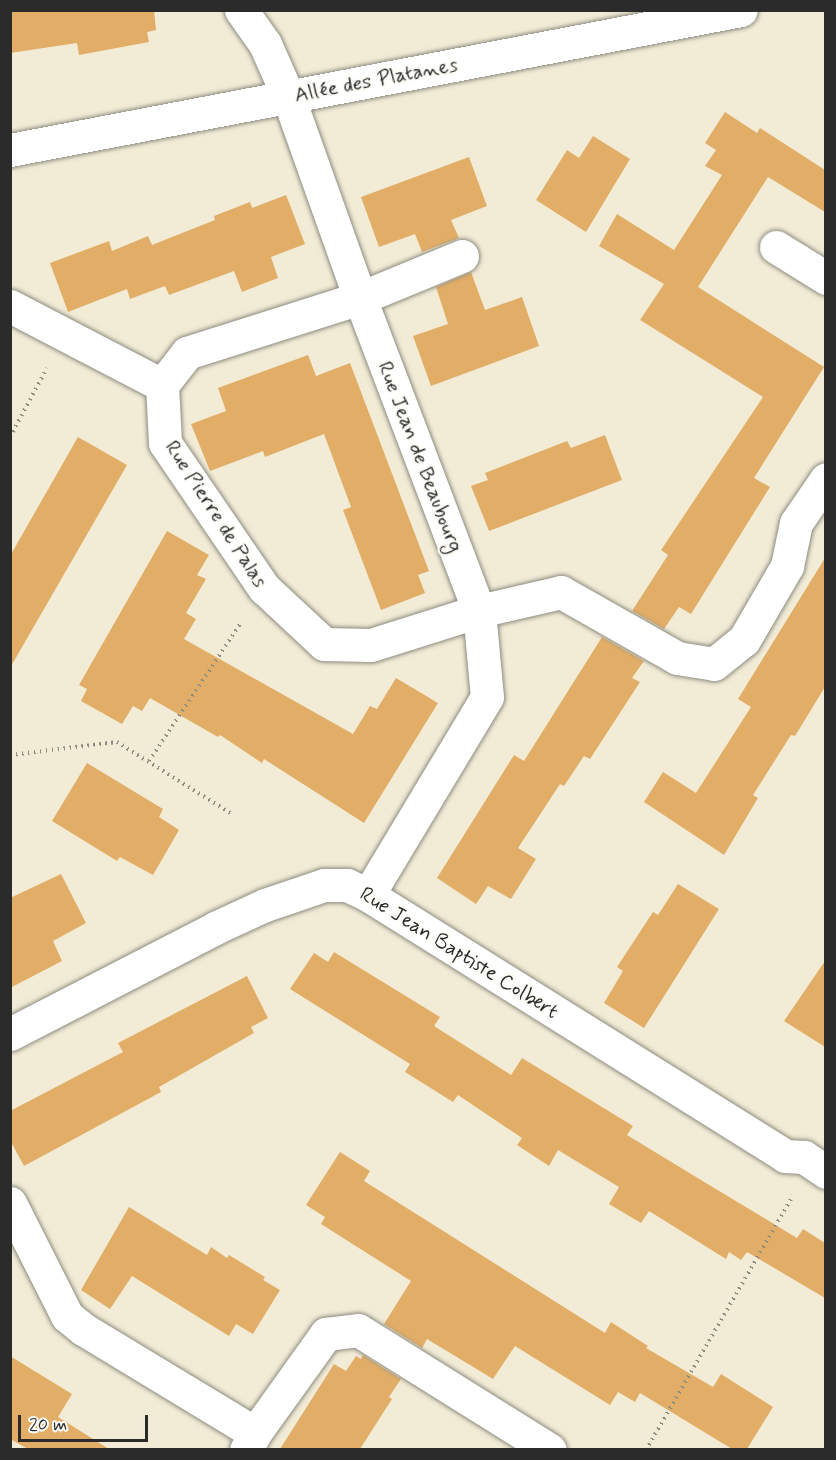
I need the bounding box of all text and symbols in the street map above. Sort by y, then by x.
street label: Allée des Platanes [294,52,458,108]
street label: Rue Jean de Beaubourg [372,357,468,557]
street label: Rue Pierre de Palas [160,437,272,591]
street label: Rue Jean Baptiste Colbert [355,881,563,1025]
scale bar [21,1403,152,1441]
text: 20 m [29,1413,67,1437]

